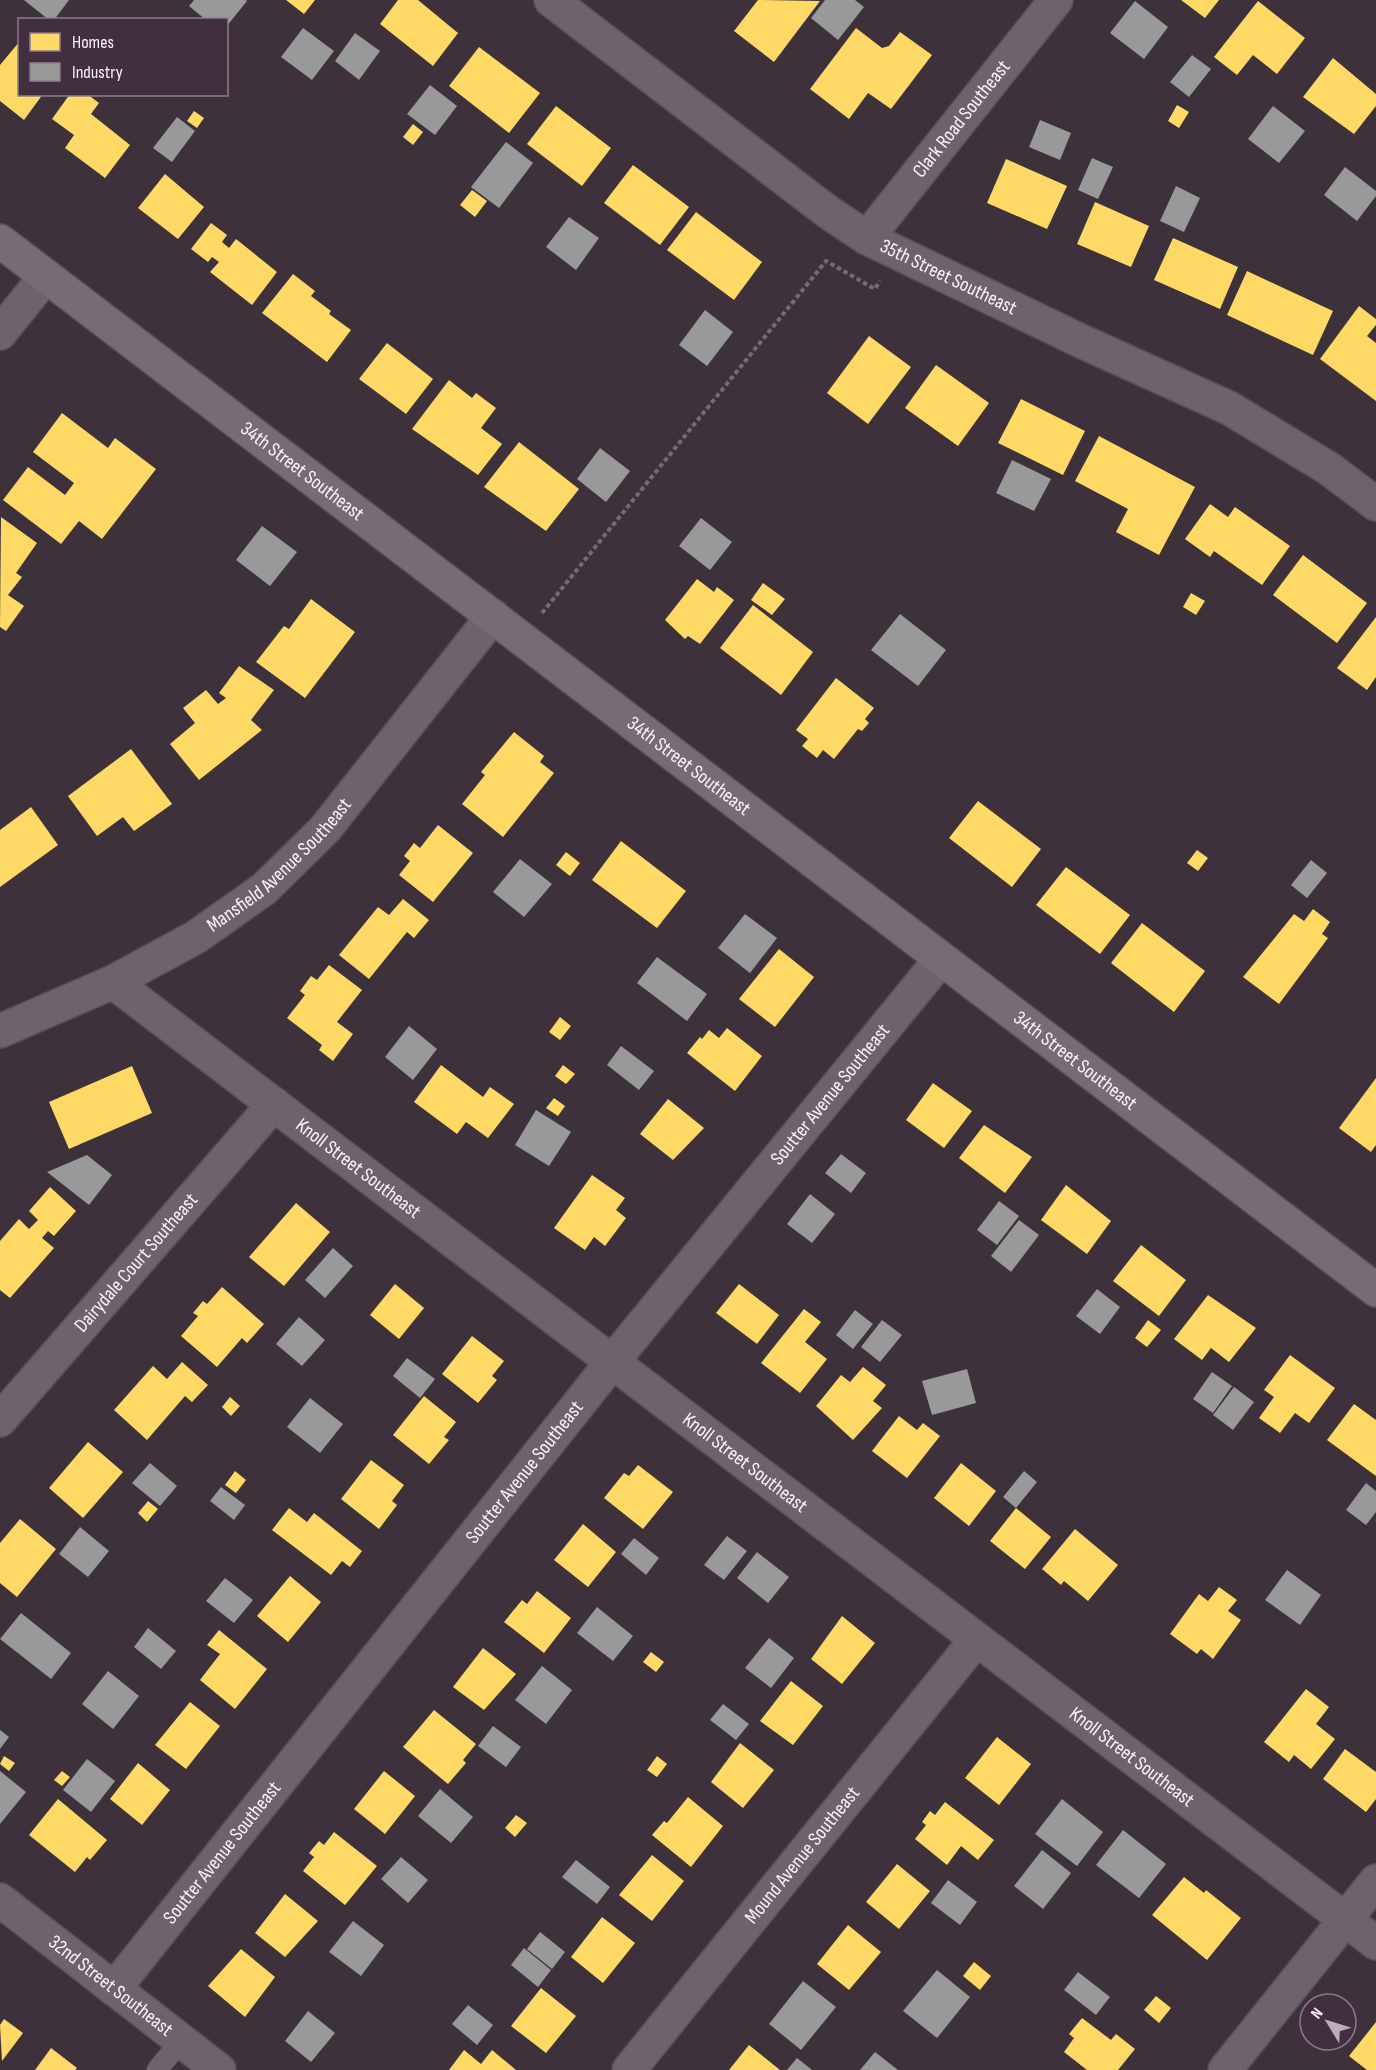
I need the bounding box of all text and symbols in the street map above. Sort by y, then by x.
legend [18,18,228,96]
text: Homes [72,32,114,53]
street label: Clark Road Southeast [908,55,1015,183]
text: Industry [72,62,123,83]
street label: 35th Street Southeast [876,234,1021,320]
street label: 34th Street Southeast [236,417,369,526]
street label: 34th Street Southeast [622,711,755,821]
street label: Mansfield Avenue Southeast [202,793,357,937]
street label: 34th Street Southeast [1009,1006,1142,1115]
street label: Soutter Avenue Southeast [766,1019,895,1170]
street label: Knoll Street Southeast [291,1113,425,1224]
street label: Dairydale Court Southeast [70,1188,203,1337]
street label: Soutter Avenue Southeast [461,1396,589,1548]
street label: Knoll Street Southeast [678,1408,812,1518]
street label: Knoll Street Southeast [1064,1702,1199,1812]
street label: Soutter Avenue Southeast [158,1777,286,1929]
street label: Mound Avenue Southeast [740,1782,865,1929]
street label: 32nd Street Southeast [44,1930,178,2042]
north arrow [1298,1992,1358,2052]
text: N [1307,2004,1327,2023]

